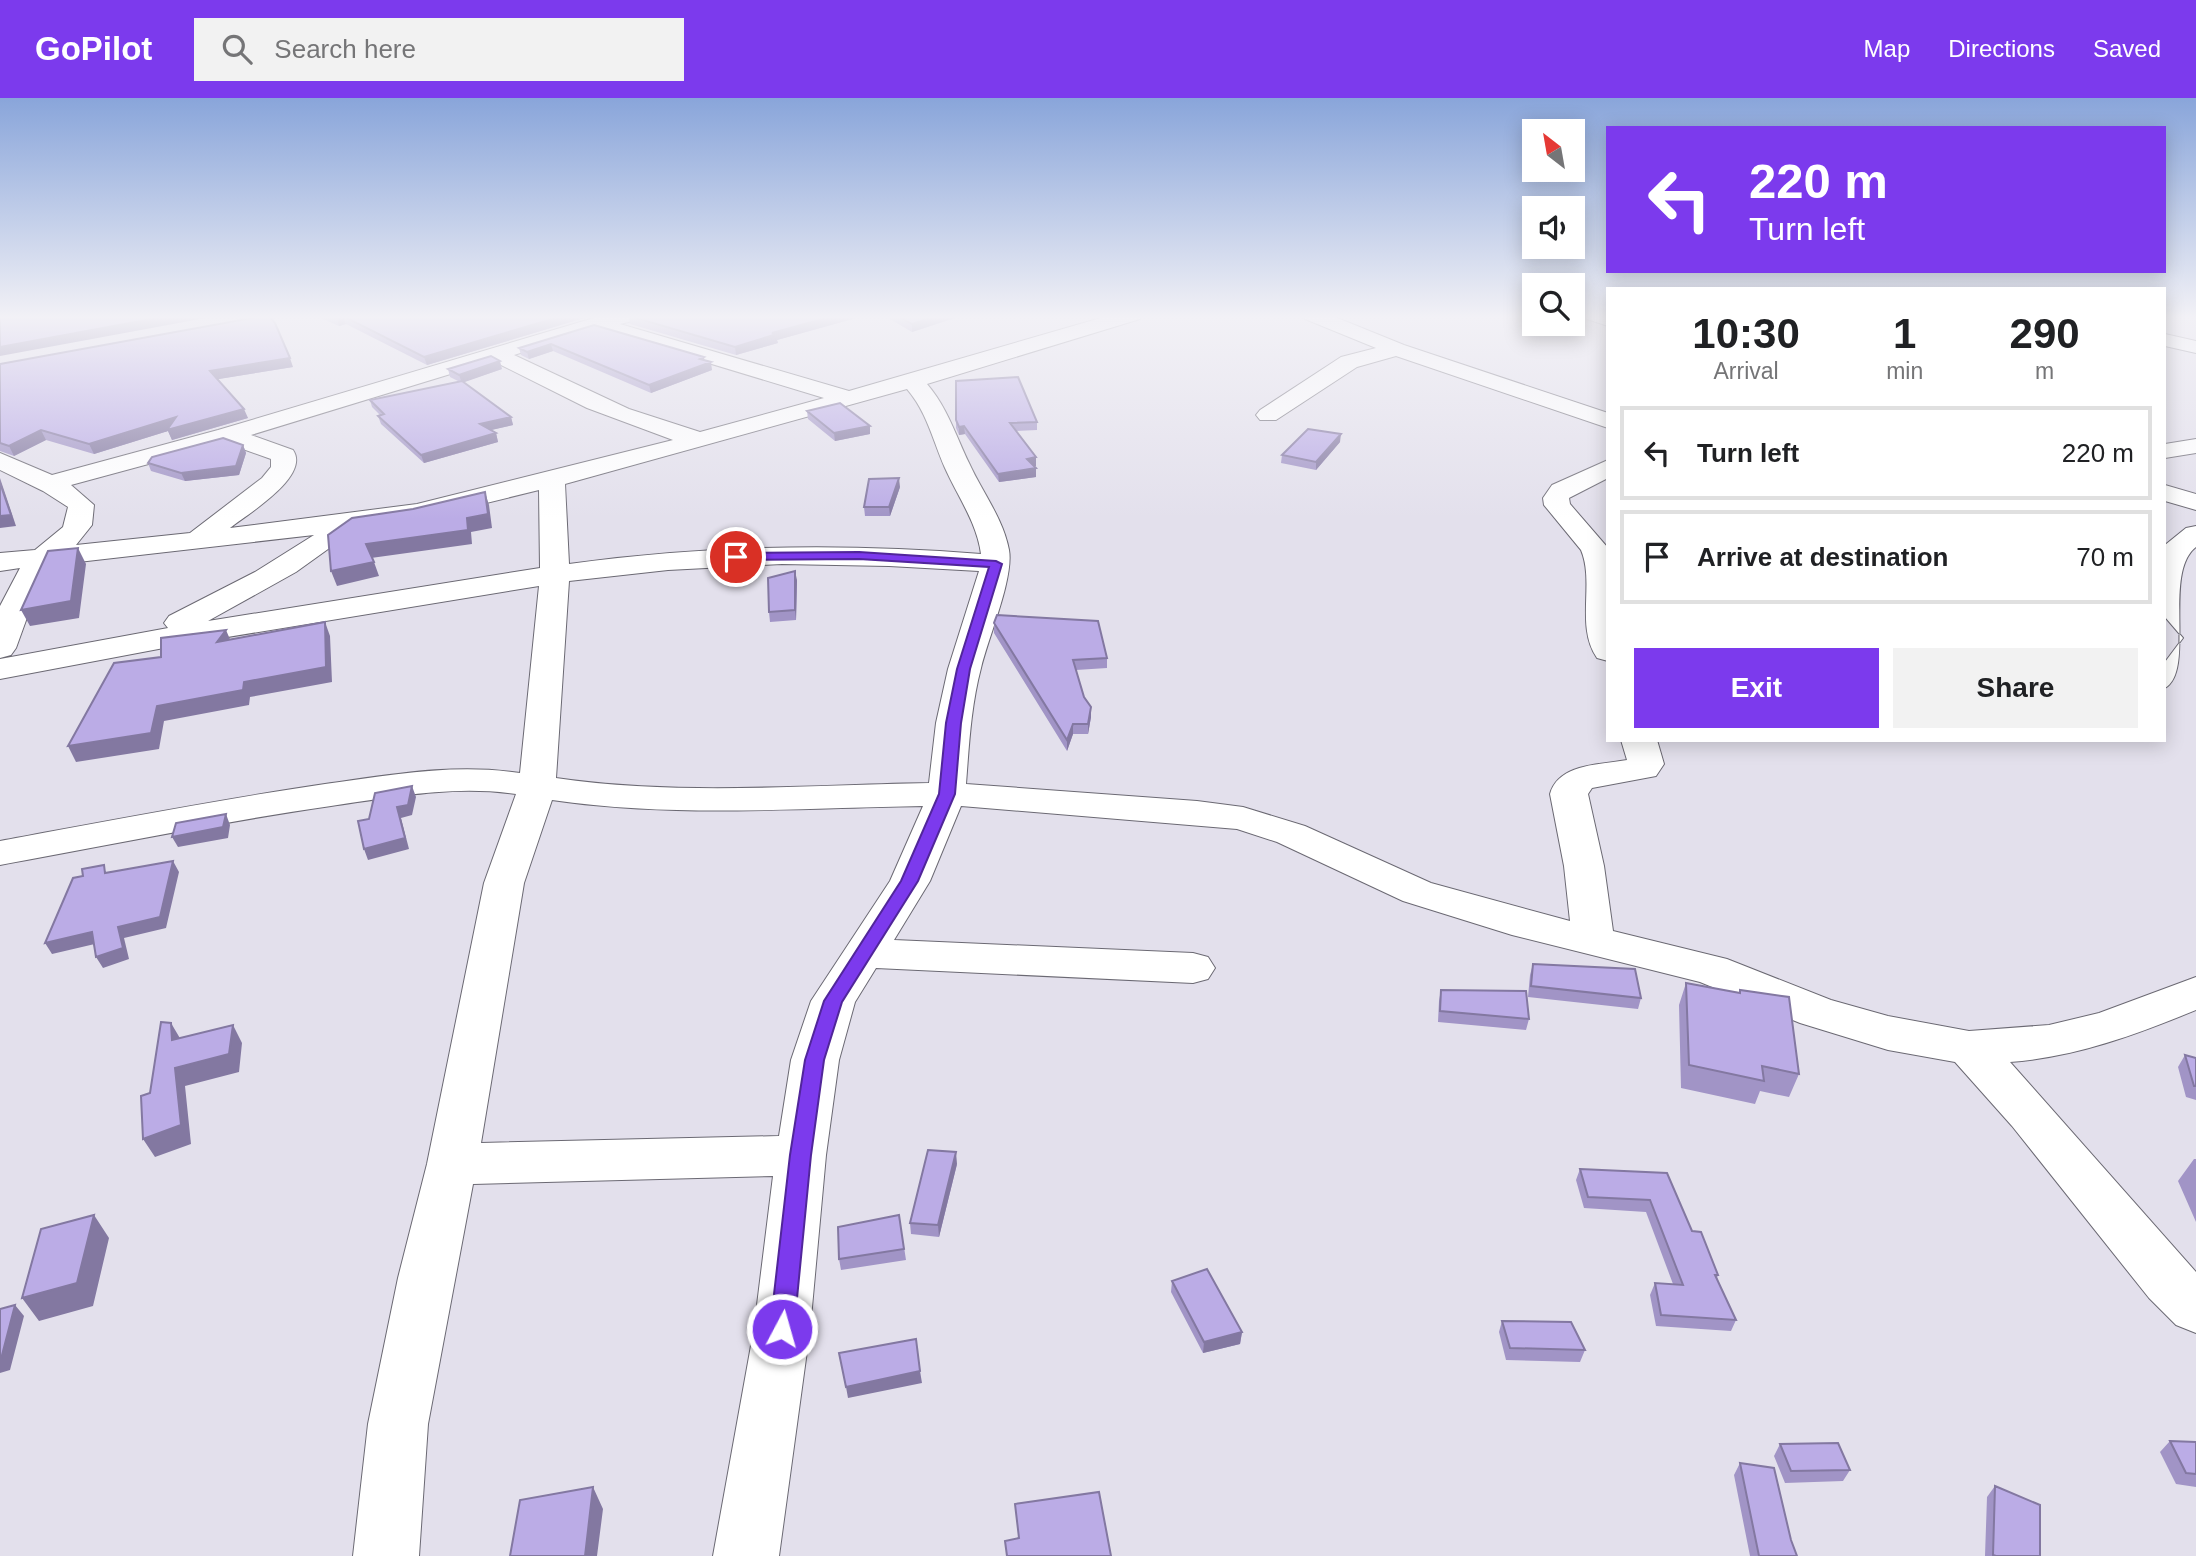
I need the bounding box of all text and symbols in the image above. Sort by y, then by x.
search box [194,18,684,81]
text: GoPilot [35,30,152,67]
icon: search [218,30,256,68]
text: Search here [274,34,416,64]
text: Map [1864,35,1910,62]
text: Directions [1948,35,2055,62]
text: Saved [2093,35,2161,62]
north arrow [1522,119,1586,182]
map controls [1522,119,1585,336]
icon: left [1634,154,1725,245]
text: 220 m [1749,154,1888,208]
button: sound [1522,196,1585,259]
text: Turn left [1749,211,1865,247]
button: search [1522,273,1585,336]
text: 10:30 [1692,310,1800,357]
text: 1 [1893,310,1916,357]
text: 290 [2010,310,2080,357]
text: Arrival [1713,358,1779,384]
text: min [1886,358,1923,384]
text: m [2035,358,2054,384]
icon: left [1638,434,1676,472]
text: Turn left [1697,438,1799,468]
text: 220 m [2062,438,2134,468]
pin [706,527,766,587]
icon: arrive [717,538,755,576]
icon: arrive [1638,538,1676,576]
text: Arrive at destination [1697,542,1948,572]
text: 70 m [2076,542,2134,572]
button: Exit [1634,648,1879,728]
button: Share [1893,648,2138,728]
position arrow [745,1292,819,1366]

